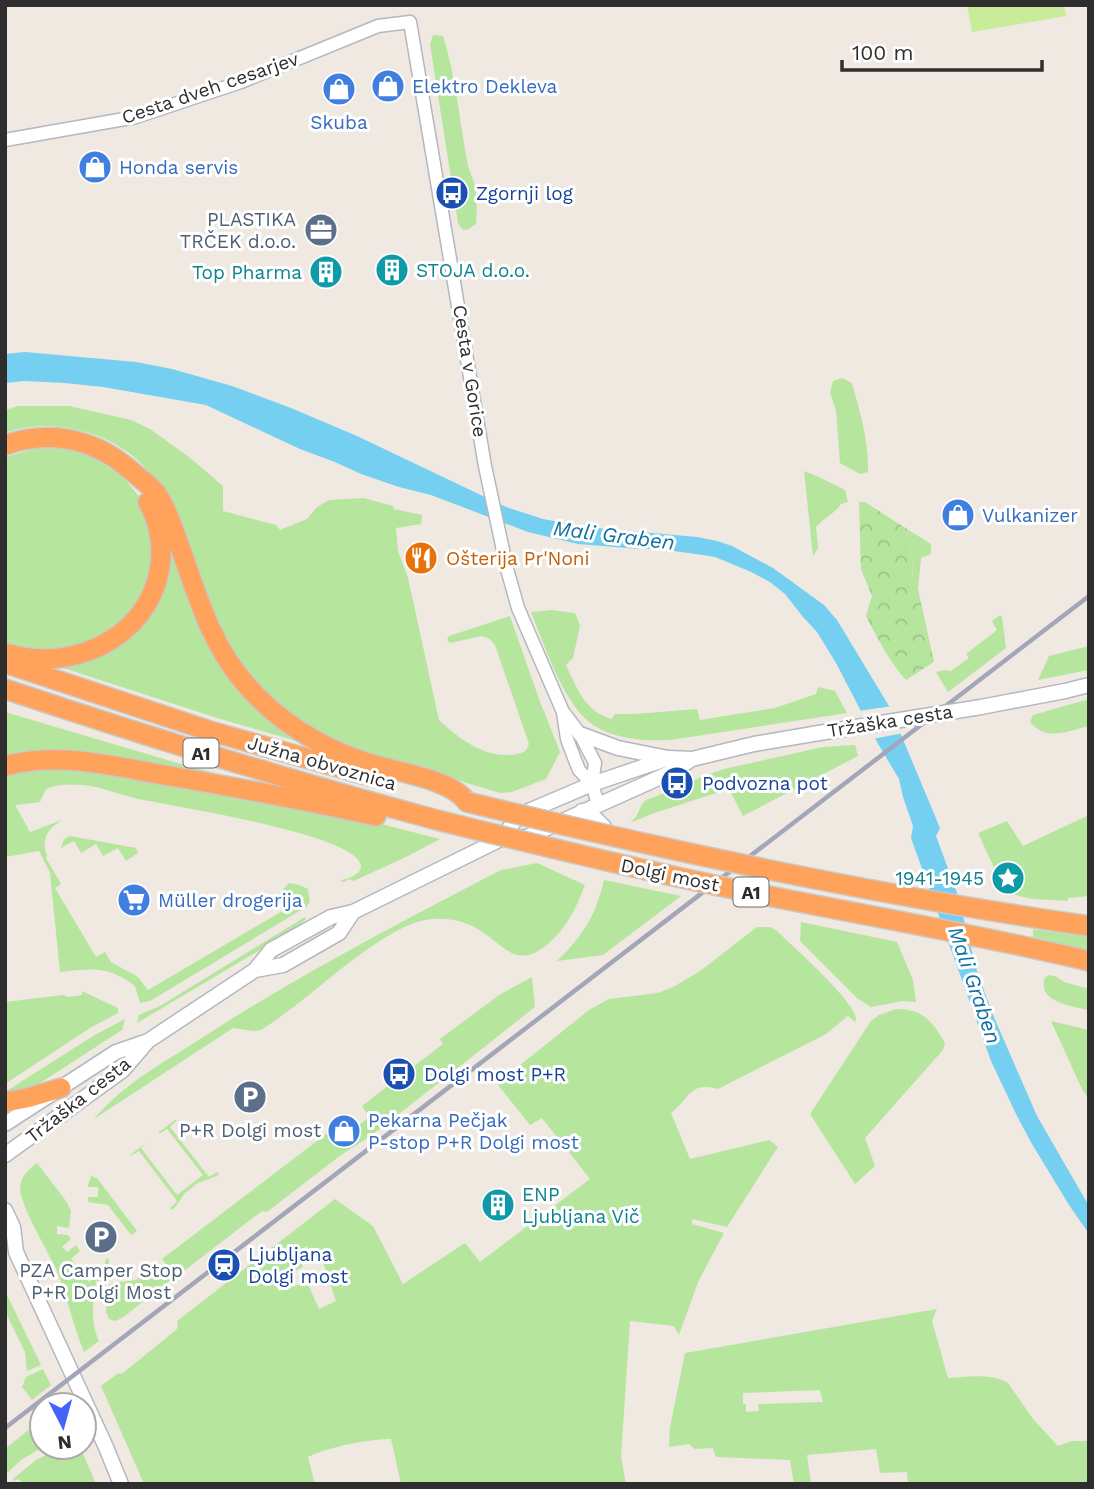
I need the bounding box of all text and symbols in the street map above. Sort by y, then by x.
scale bar [842,28,1042,72]
text: 100 m [852,40,914,65]
street label: Cesta dveh cesarjev [119,47,302,129]
shop icon: Elektro Dekleva [369,67,407,105]
shop icon: Skuba [320,70,358,108]
place label: Elektro Dekleva [412,75,558,98]
place label: Skuba [310,111,368,134]
shop icon: Honda servis [76,148,114,186]
place label: Honda servis [119,156,238,179]
bus stop icon: Zgornji log [433,174,471,212]
place label: Zgornji log [476,182,574,205]
place label: PLASTIKA TRČEK d.o.o. [180,208,296,253]
office icon: PLASTIKA TRČEK d.o.o. [302,211,340,249]
building icon: STOJA d.o.o. [373,251,411,289]
building icon: Top Pharma [307,253,345,291]
place label: STOJA d.o.o. [416,259,530,282]
place label: Top Pharma [192,261,302,284]
street label: Cesta v Gorice [448,303,492,439]
shop icon: Vulkanizer [939,496,977,534]
place label: Vulkanizer [982,504,1078,527]
water label: Mali Graben [552,515,676,555]
restaurant icon: Ošterija Pr'Noni [402,539,440,577]
place label: Ošterija Pr'Noni [446,547,590,570]
street label: Tržaška cesta [826,700,955,742]
street label: Južna obvoznica [245,731,399,795]
road number: A1 [184,738,218,768]
bus stop icon: Podvozna pot [658,764,696,802]
place label: Podvozna pot [702,772,828,795]
street label: Dolgi most [619,853,721,897]
place icon: 1941-1945 [989,859,1027,897]
place label: 1941-1945 [895,867,984,890]
road number: A1 [734,878,768,906]
supermarket icon: Müller drogerija [115,881,153,919]
place label: Müller drogerija [158,889,303,912]
water label: Mali Graben [943,923,1007,1047]
street label: Tržaška cesta [21,1052,135,1148]
bus stop icon: Dolgi most P+R [380,1055,418,1093]
place label: Dolgi most P+R [424,1063,566,1086]
parking icon: P+R Dolgi most [231,1078,269,1116]
place label: Pekarna Pečjak P-stop P+R Dolgi most [368,1109,579,1154]
shop icon: Pekarna Pečjak P-stop P+R Dolgi most [325,1112,363,1150]
place label: P+R Dolgi most [179,1119,321,1142]
place label: ENP Ljubljana Vič [522,1183,640,1228]
building icon: ENP Ljubljana Vič [479,1186,517,1224]
parking icon: PZA Camper Stop P+R Dolgi Most [82,1218,120,1256]
place label: Ljubljana Dolgi most [248,1243,348,1288]
station icon: Ljubljana Dolgi most [205,1246,243,1284]
place label: PZA Camper Stop P+R Dolgi Most [19,1259,183,1304]
north arrow [28,1391,98,1461]
text: N [57,1430,73,1455]

